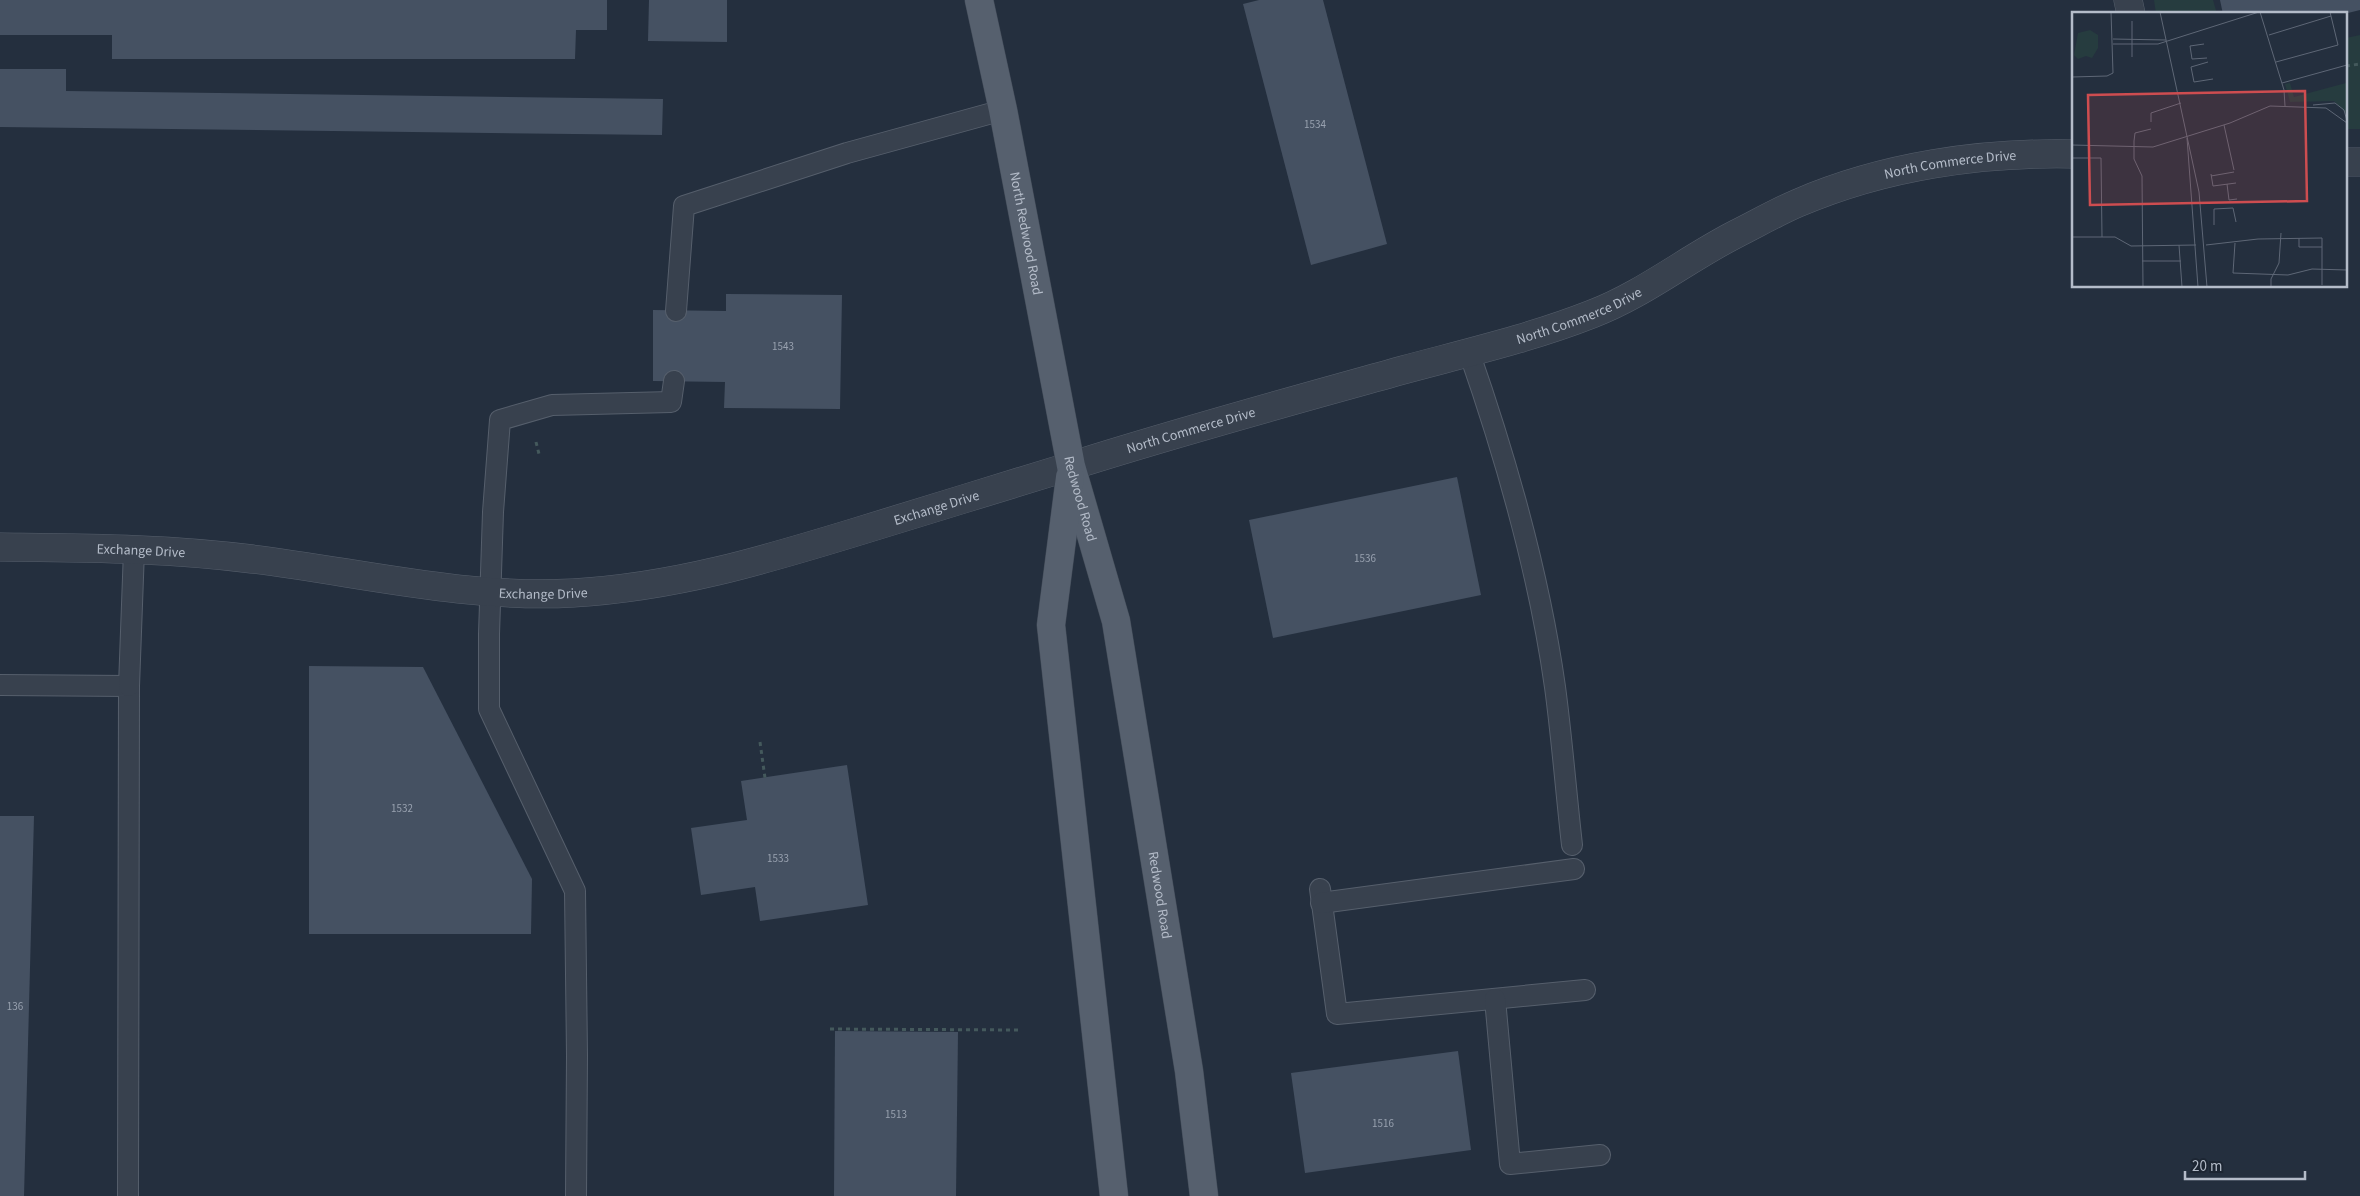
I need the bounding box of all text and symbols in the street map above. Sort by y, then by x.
inset map [2072,12,2348,288]
house number: 1534 [1304,117,1326,132]
street label: North Commerce Drive [1882,146,2017,185]
street label: North Redwood Road [1004,170,1047,297]
street label: North Commerce Drive [1514,283,1646,350]
house number: 1543 [772,339,794,354]
street label: North Commerce Drive [1124,403,1258,459]
street label: Redwood Road [1058,454,1101,544]
street label: Exchange Drive [891,486,982,531]
street label: Exchange Drive [96,539,186,563]
house number: 1536 [1354,551,1376,566]
street label: Exchange Drive [498,583,589,605]
house number: 1532 [391,801,413,816]
street label: Redwood Road [1143,850,1176,940]
house number: 1533 [767,851,789,866]
house number: 136 [7,999,24,1014]
house number: 1513 [885,1107,907,1122]
house number: 1516 [1372,1116,1394,1131]
scale bar [2185,1148,2305,1180]
text: 20 m [2192,1156,2222,1177]

